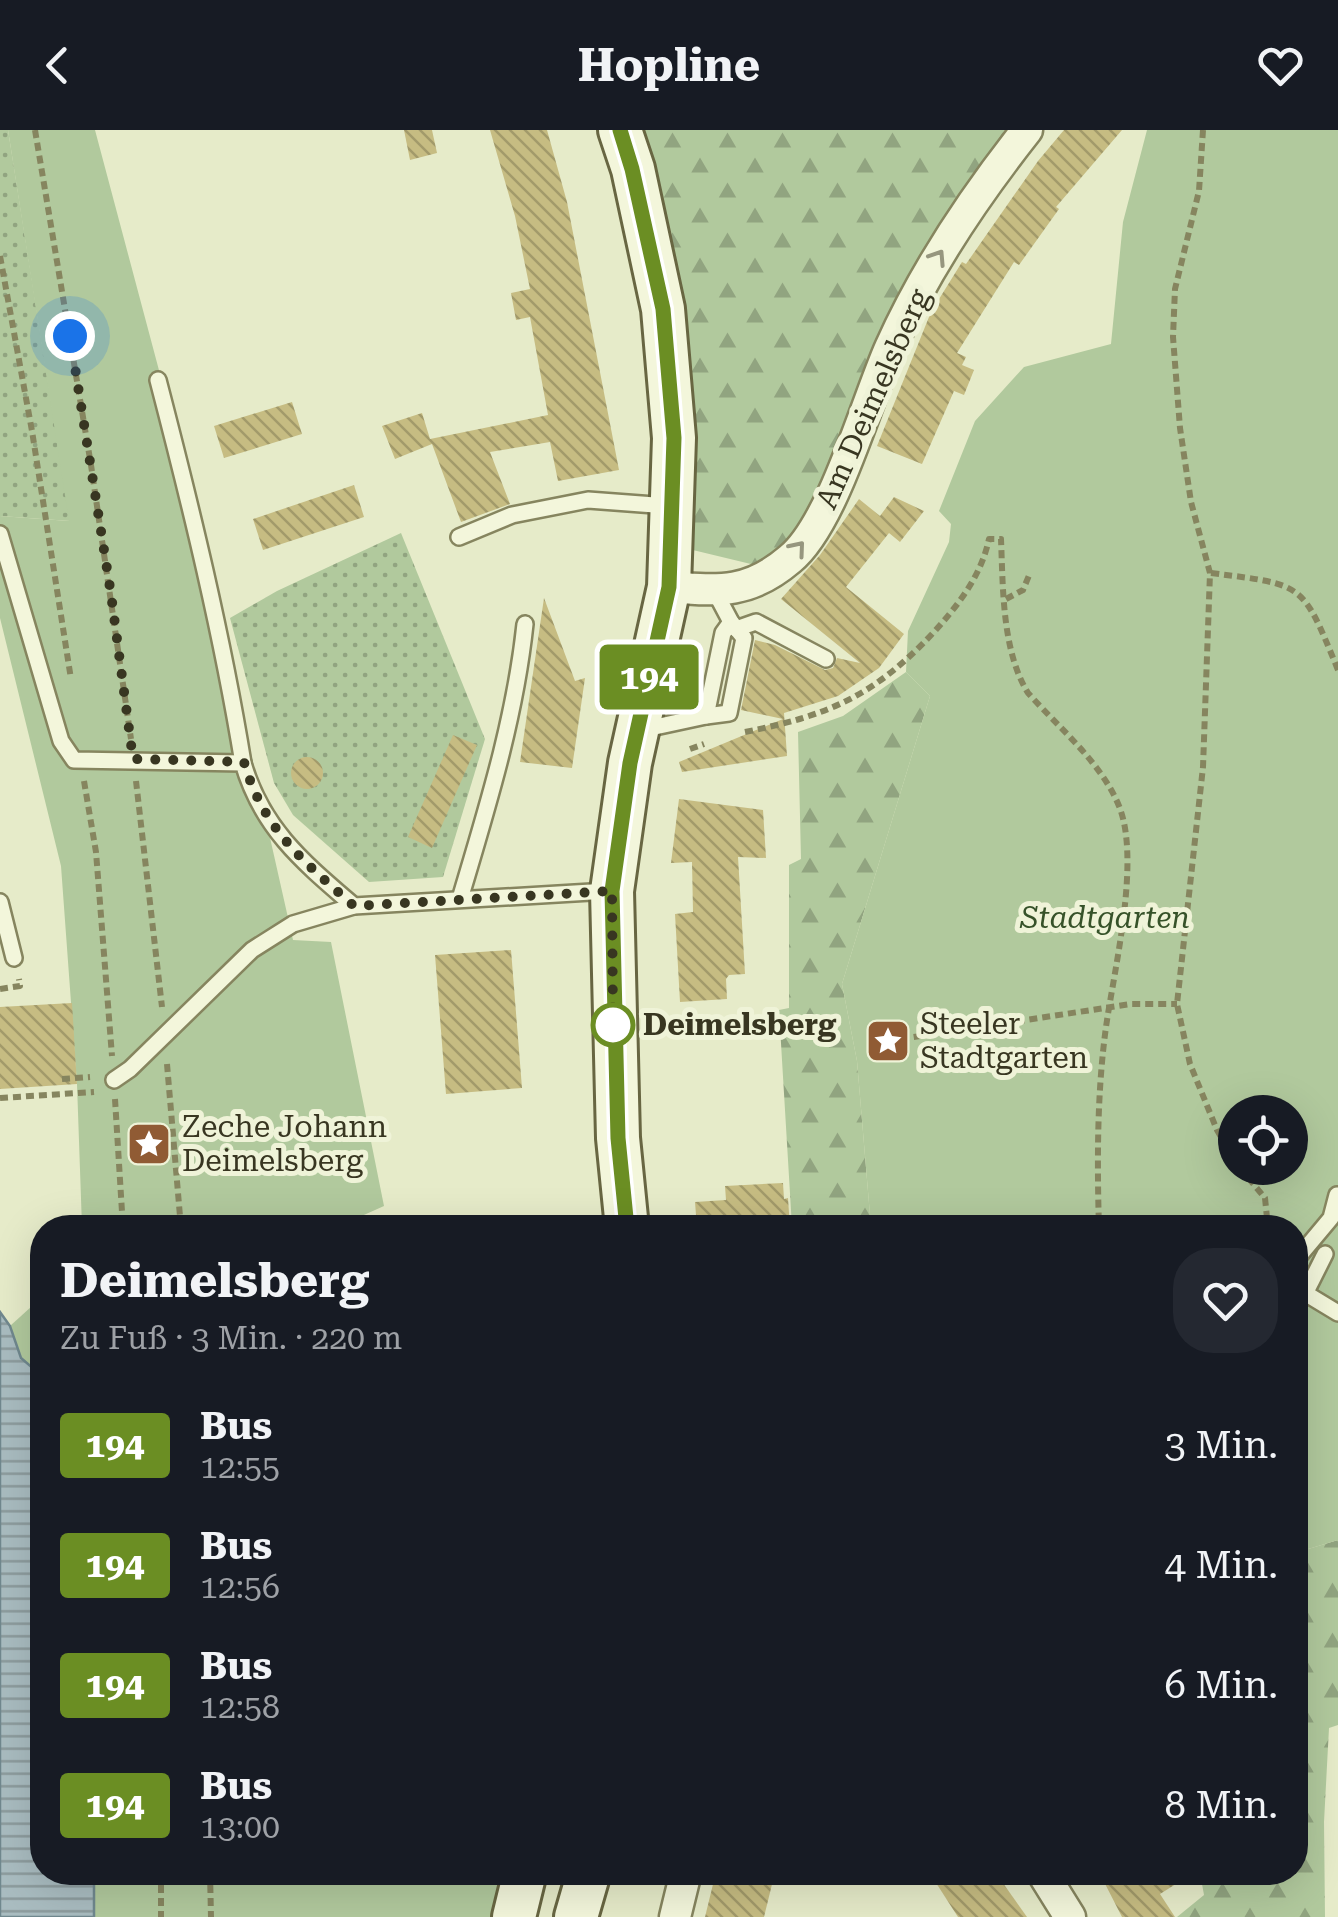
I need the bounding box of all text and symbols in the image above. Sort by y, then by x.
icon: back [30,38,85,93]
icon: heart [1253,38,1308,93]
text: Hopline [578,39,760,92]
one-way arrow [926,250,945,268]
street label: Am Deimelsberg [808,283,937,514]
your location [45,311,95,361]
one-way arrow [786,542,804,560]
line badge: 194 [592,644,706,710]
text: 194 [620,657,678,698]
park label: Stadtgarten [1019,900,1190,935]
marker: Deimelsberg [592,1004,634,1046]
place label: Steeler Stadtgarten [920,1006,1088,1075]
place label: Deimelsberg [643,1007,837,1042]
place icon: Steeler Stadtgarten [865,1018,911,1064]
map controls [1218,1095,1308,1185]
button: locate [1218,1095,1308,1185]
place label: Zeche Johann Deimelsberg [182,1109,387,1178]
place icon: Zeche Johann Deimelsberg [126,1121,172,1167]
button: heart [1173,1248,1278,1353]
text: Deimelsberg [60,1253,369,1309]
text: Zu Fuß · 3 Min. · 220 m [60,1319,402,1357]
text: Bus [200,1404,272,1448]
text: 3 Min. [1164,1423,1278,1467]
text: 194 [86,1425,144,1466]
text: 12:55 [200,1448,280,1486]
text: Bus [200,1524,272,1568]
text: 4 Min. [1164,1543,1278,1587]
text: 194 [86,1545,144,1586]
text: 12:56 [200,1568,280,1606]
text: Bus [200,1644,272,1688]
text: 6 Min. [1164,1663,1278,1707]
text: 194 [86,1665,144,1706]
text: 12:58 [200,1688,280,1726]
text: Bus [200,1764,272,1808]
text: 8 Min. [1164,1783,1278,1827]
text: 194 [86,1785,144,1826]
text: 13:00 [200,1808,280,1846]

